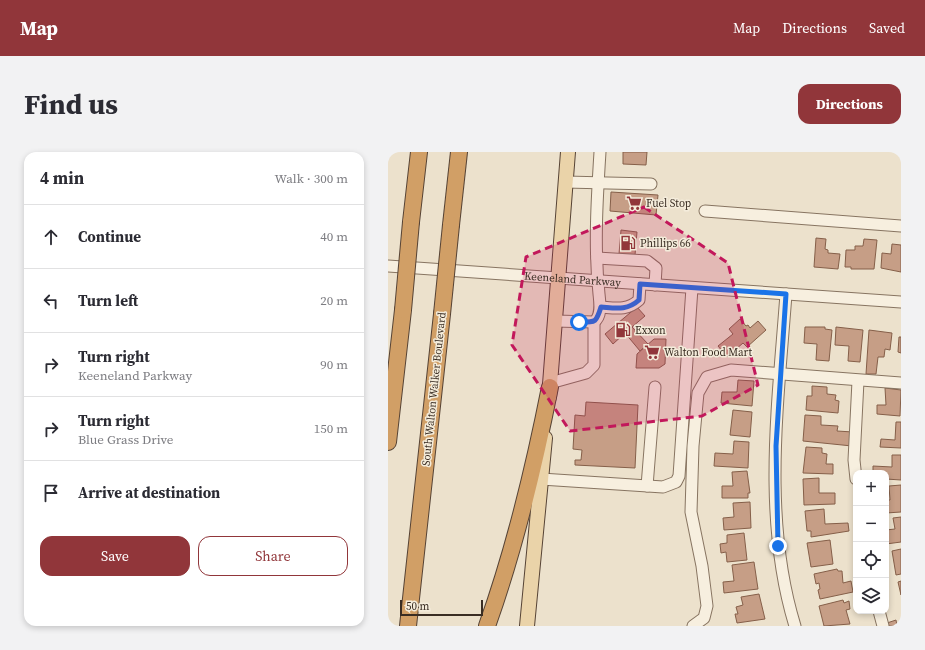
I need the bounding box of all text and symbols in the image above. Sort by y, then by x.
text: Map [20,15,58,41]
text: Map [733,18,760,38]
text: Directions [782,18,847,38]
text: Saved [869,18,905,38]
button: Directions [798,84,901,124]
text: Find us [24,85,118,123]
text: 4 min [40,166,84,190]
text: Walk · 300 m [275,170,348,187]
supermarket icon: Fuel Stop [625,194,643,212]
place label: Fuel Stop [646,196,691,211]
icon: ahead [40,226,62,248]
text: Continue [78,226,141,247]
text: 40 m [320,228,348,245]
fuel station icon: Phillips 66 [619,234,637,252]
place label: Phillips 66 [640,236,691,251]
street label: Keeneland Parkway [524,268,622,290]
icon: left [40,290,62,312]
text: Turn left [78,290,138,311]
text: 20 m [320,292,348,309]
street label: South Walton Walker Boulevard [418,311,450,467]
route start [570,313,588,331]
fuel station icon: Exxon [614,321,632,339]
place label: Exxon [635,323,666,338]
supermarket icon: Walton Food Mart [643,343,661,361]
place label: Walton Food Mart [664,345,752,360]
text: Turn right [78,346,150,367]
icon: right [40,354,62,376]
text: 90 m [320,356,348,373]
text: Keeneland Parkway [78,367,192,384]
text: Turn right [78,410,150,431]
icon: right [40,418,62,440]
text: 150 m [314,420,348,437]
text: Blue Grass Drive [78,431,173,448]
map controls [853,470,889,614]
button: + [853,470,889,506]
icon: arrive [40,482,62,504]
text: Arrive at destination [78,482,220,503]
button: − [853,506,889,542]
button: Save [40,536,190,576]
button: Share [198,536,348,576]
route end [769,537,787,555]
button: locate [853,542,889,578]
button: layers [853,578,889,614]
scale bar [400,598,483,617]
text: 50 m [406,599,429,614]

